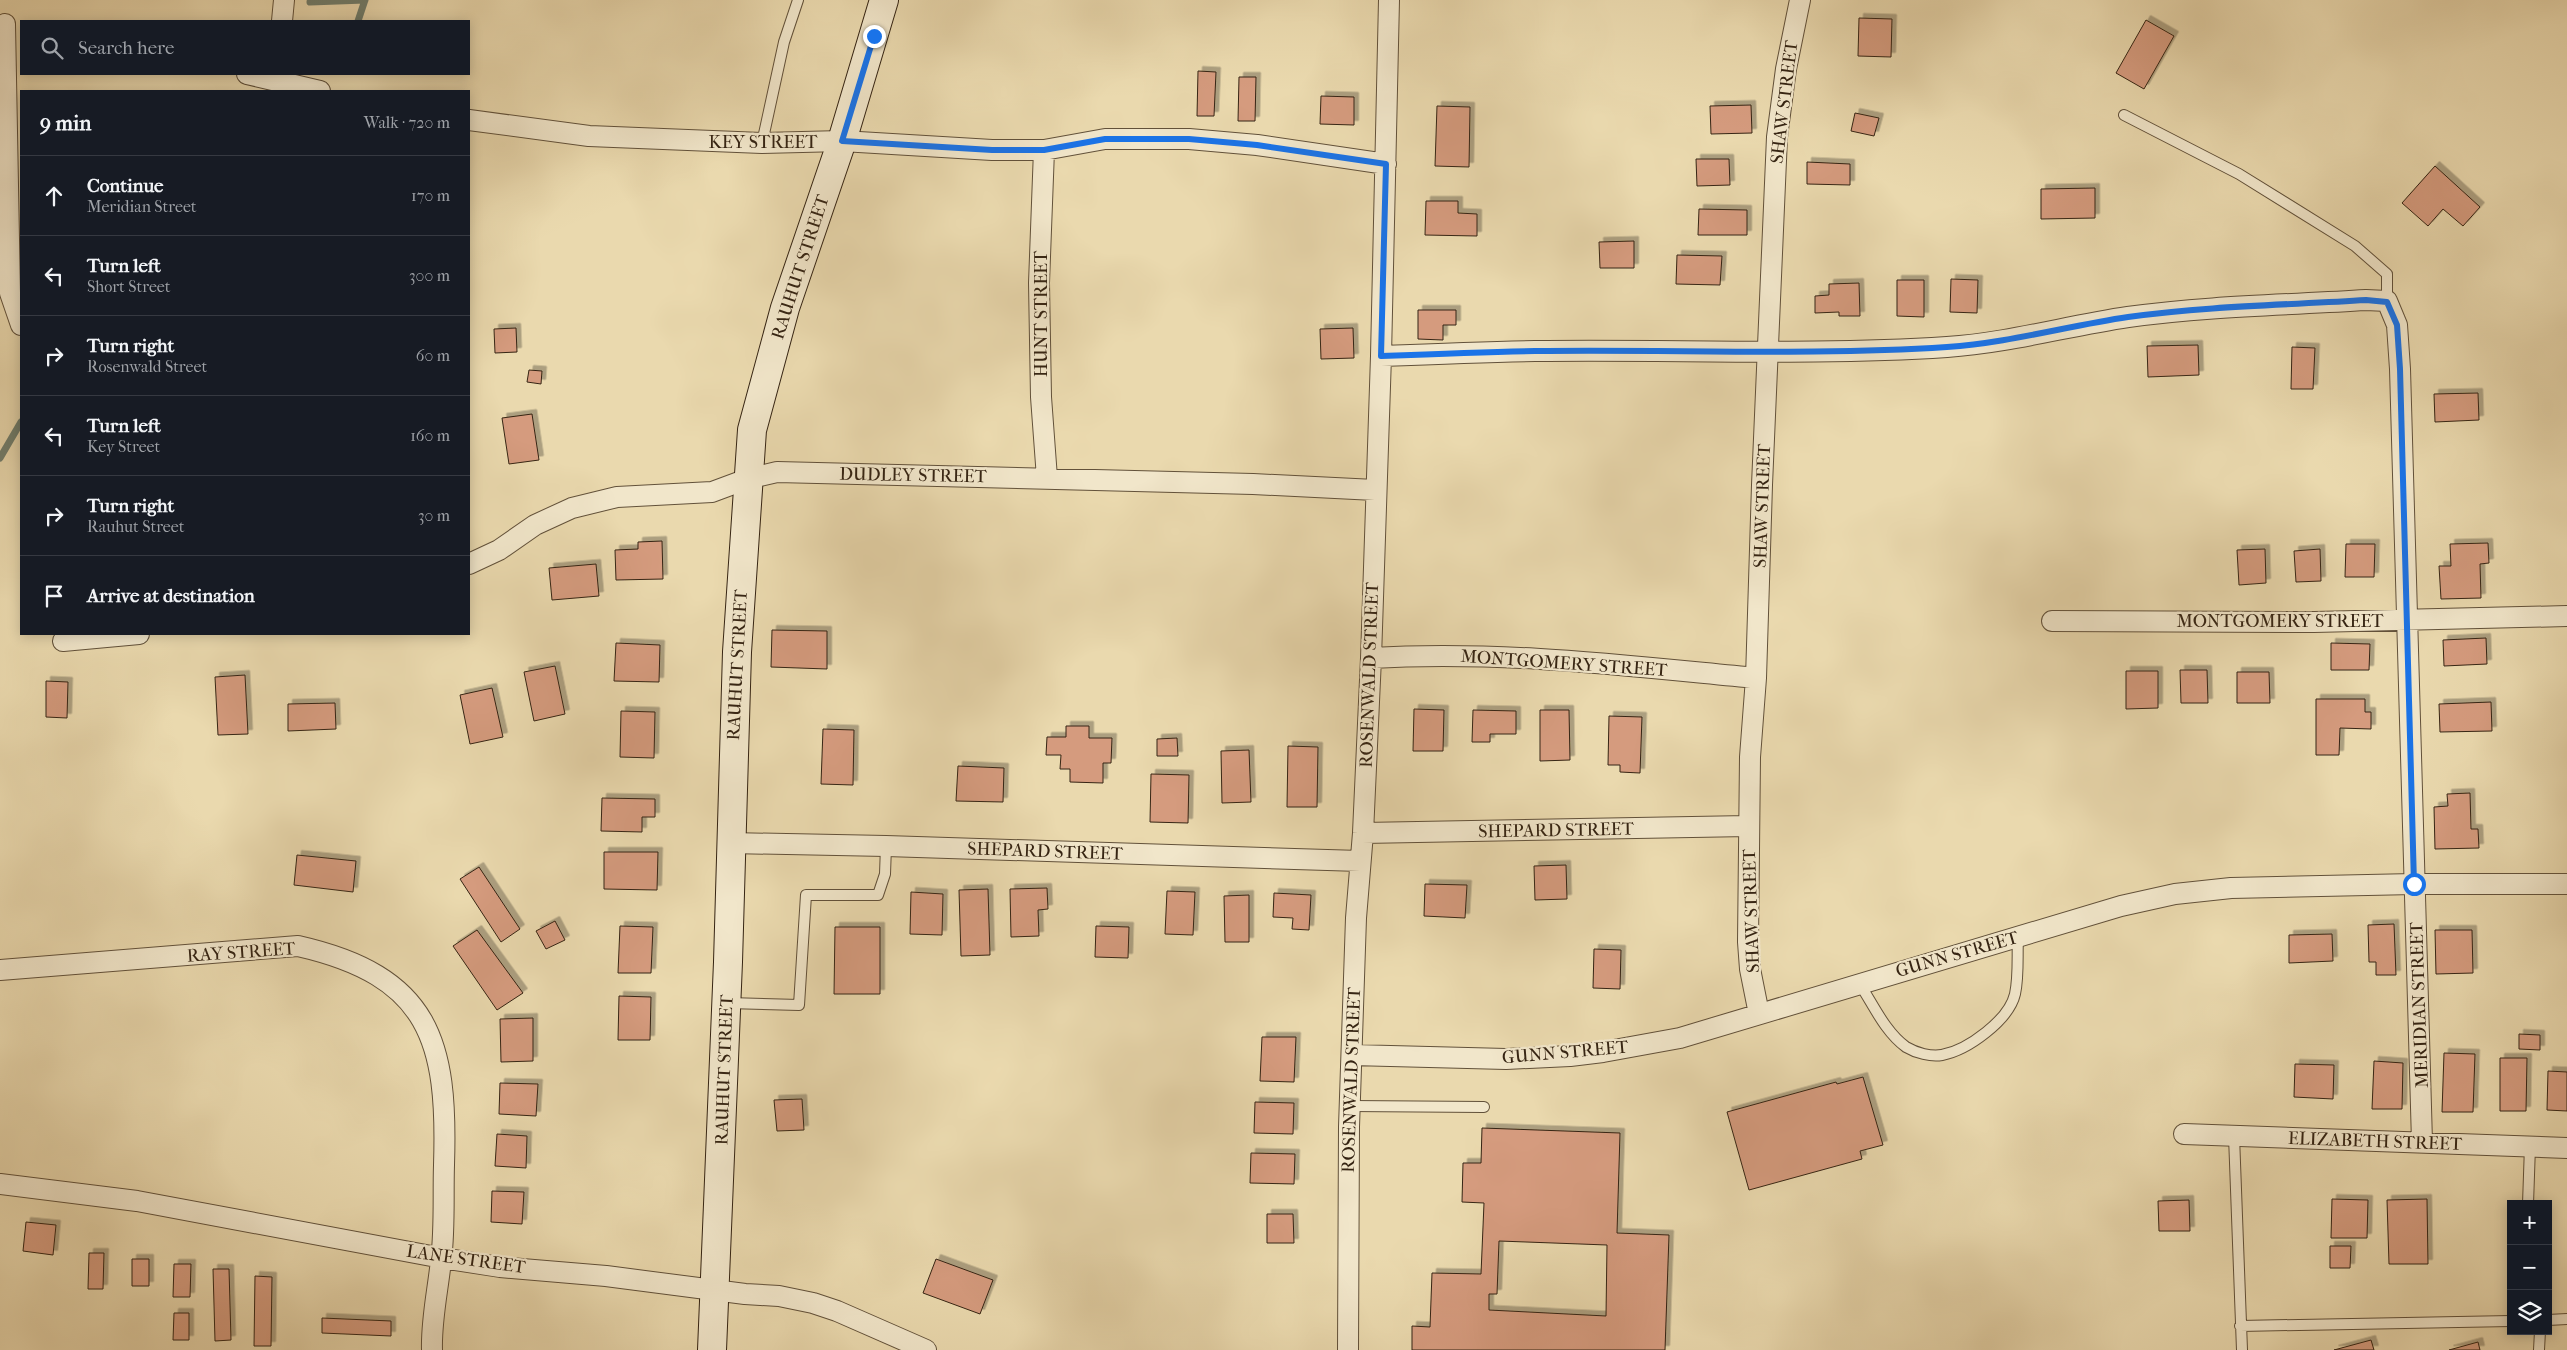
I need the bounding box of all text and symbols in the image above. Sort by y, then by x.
search box [20,20,470,75]
route end [863,25,886,48]
icon: search [38,34,66,62]
text: Search here [78,37,174,59]
street label: SHAW STREET [1767,38,1803,165]
text: 9 min [40,111,91,135]
text: Walk · 720 m [364,113,450,132]
street label: KEY STREET [709,132,818,153]
text: Continue [87,175,163,197]
icon: ahead [40,182,68,210]
text: 170 m [411,186,450,205]
street label: RAUHUT STREET [767,191,834,342]
text: Meridian Street [87,197,197,216]
street label: HUNT STREET [1031,250,1052,377]
text: Turn left [87,255,161,277]
icon: left [40,262,68,290]
text: 300 m [409,266,450,285]
text: Short Street [87,277,170,296]
text: Turn right [87,335,174,357]
icon: right [40,342,68,370]
text: 60 m [416,346,450,365]
text: Rosenwald Street [87,357,207,376]
text: Turn left [87,415,161,437]
icon: left [40,422,68,450]
text: 160 m [410,426,450,445]
text: Key Street [87,437,160,456]
street label: SHAW STREET [1750,443,1775,568]
street label: DUDLEY STREET [839,464,988,487]
text: Turn right [87,495,174,517]
icon: right [40,502,68,530]
text: 30 m [418,506,450,525]
text: Rauhut Street [87,517,184,536]
street label: ROSENWALD STREET [1356,581,1383,768]
icon: arrive [40,582,68,610]
text: Arrive at destination [87,585,255,607]
street label: RAUHUT STREET [723,588,752,741]
street label: MONTGOMERY STREET [2176,611,2384,632]
street label: MONTGOMERY STREET [1460,646,1669,681]
street label: SHEPARD STREET [1478,819,1635,842]
street label: SHEPARD STREET [967,838,1124,865]
street label: SHAW STREET [1739,848,1764,973]
route start [2403,873,2426,896]
street label: MERIDIAN STREET [2406,921,2433,1088]
street label: GUNN STREET [1893,927,2022,982]
street label: RAY STREET [186,938,297,967]
street label: ROSENWALD STREET [1338,986,1365,1173]
street label: RAUHUT STREET [711,993,738,1146]
street label: GUNN STREET [1501,1036,1630,1068]
street label: ELIZABETH STREET [2288,1128,2463,1155]
map controls [2507,1200,2552,1335]
button: + [2507,1200,2552,1245]
street label: LANE STREET [405,1241,528,1278]
button: − [2507,1245,2552,1290]
button: layers [2507,1290,2552,1335]

